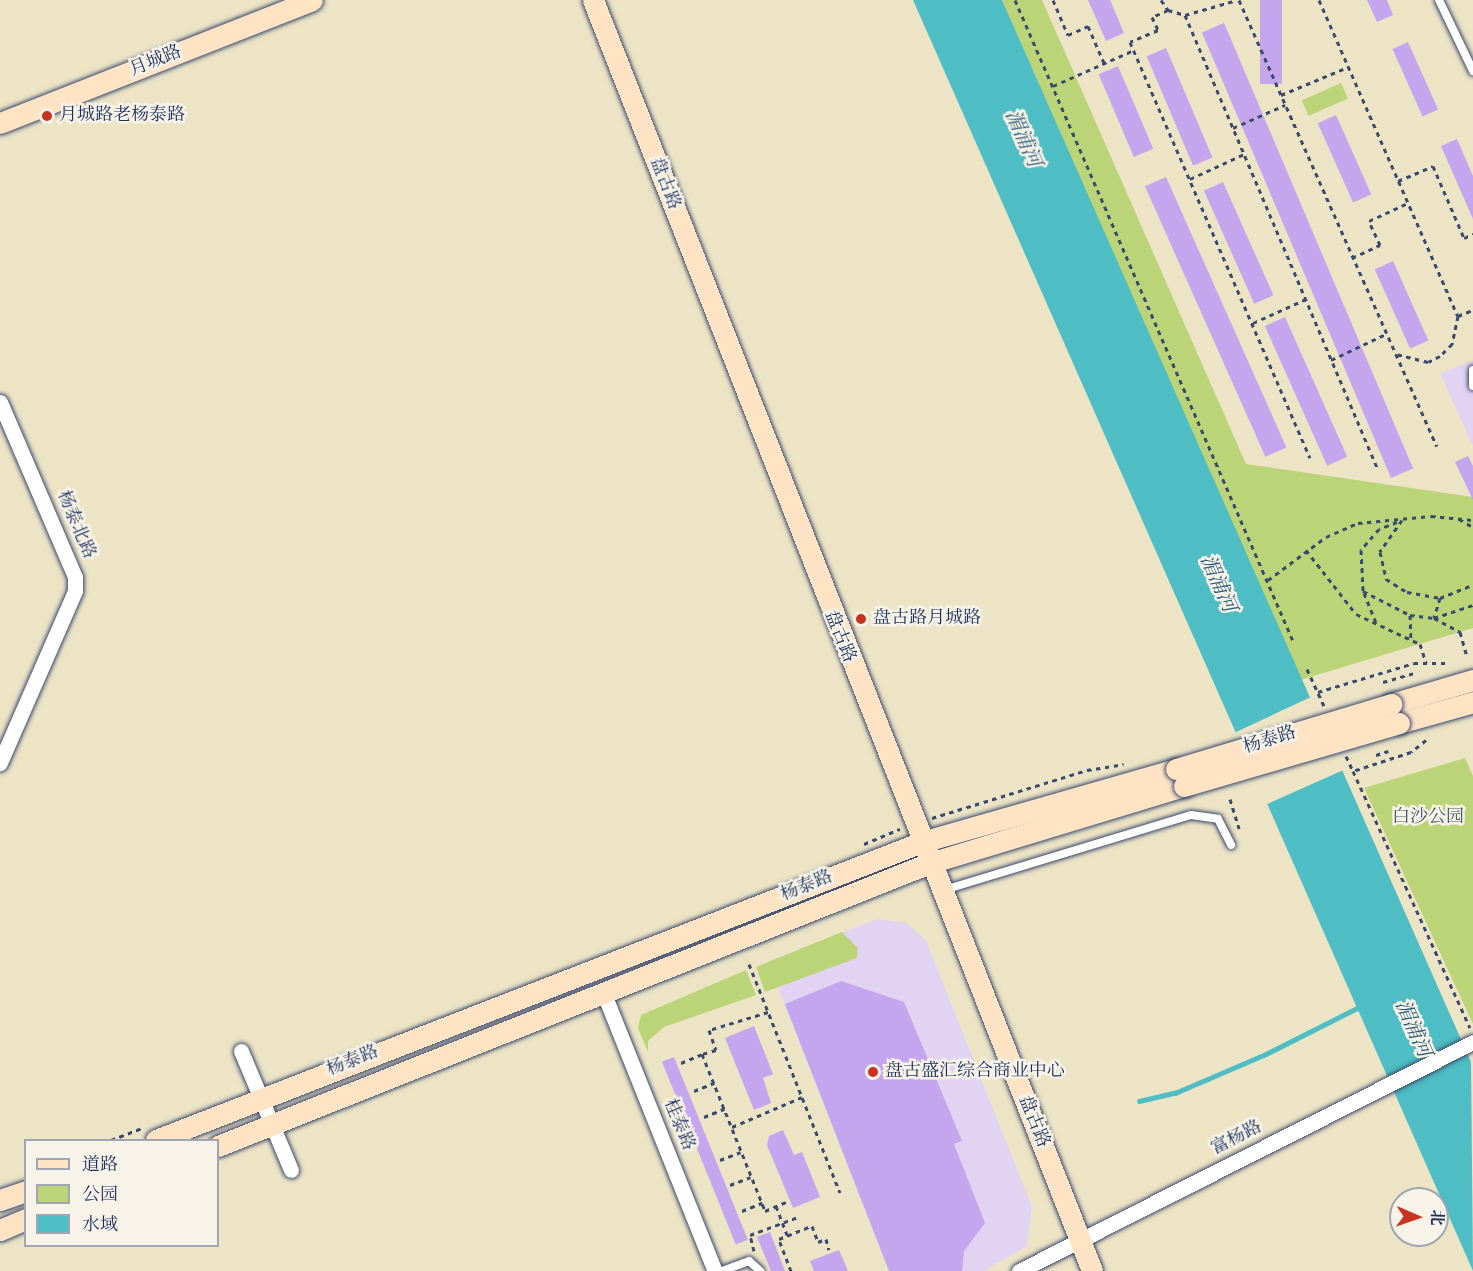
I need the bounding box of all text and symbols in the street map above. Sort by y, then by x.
street label: 月城路 [127,42,185,82]
place label: 月城路老杨泰路 [59,105,185,127]
water label: 湄浦河 [999,107,1045,171]
marker: 月城路老杨泰路 [40,109,54,123]
street label: 盘古路 [644,155,684,213]
street label: 杨泰北路 [51,488,99,562]
water label: 湄浦河 [1194,552,1240,616]
street label: 盘古路 [819,608,859,666]
place label: 盘古路月城路 [873,608,981,630]
marker: 盘古路月城路 [854,612,868,626]
street label: 杨泰路 [1241,723,1299,759]
park label: 白沙公园 [1392,807,1464,829]
street label: 杨泰路 [778,867,836,907]
water label: 湄浦河 [1389,997,1435,1061]
street label: 杨泰路 [324,1042,382,1082]
place label: 盘古盛汇综合商业中心 [885,1061,1065,1083]
marker: 盘古盛汇综合商业中心 [866,1065,880,1079]
street label: 盘古路 [1013,1093,1053,1151]
street label: 桂泰路 [658,1096,698,1154]
street label: 富杨路 [1208,1117,1266,1161]
legend [24,1139,219,1247]
text: 道路 [82,1153,118,1179]
text: 公园 [82,1183,118,1209]
north arrow [1389,1187,1449,1247]
text: 北 [1424,1209,1447,1226]
text: 水域 [82,1213,118,1239]

